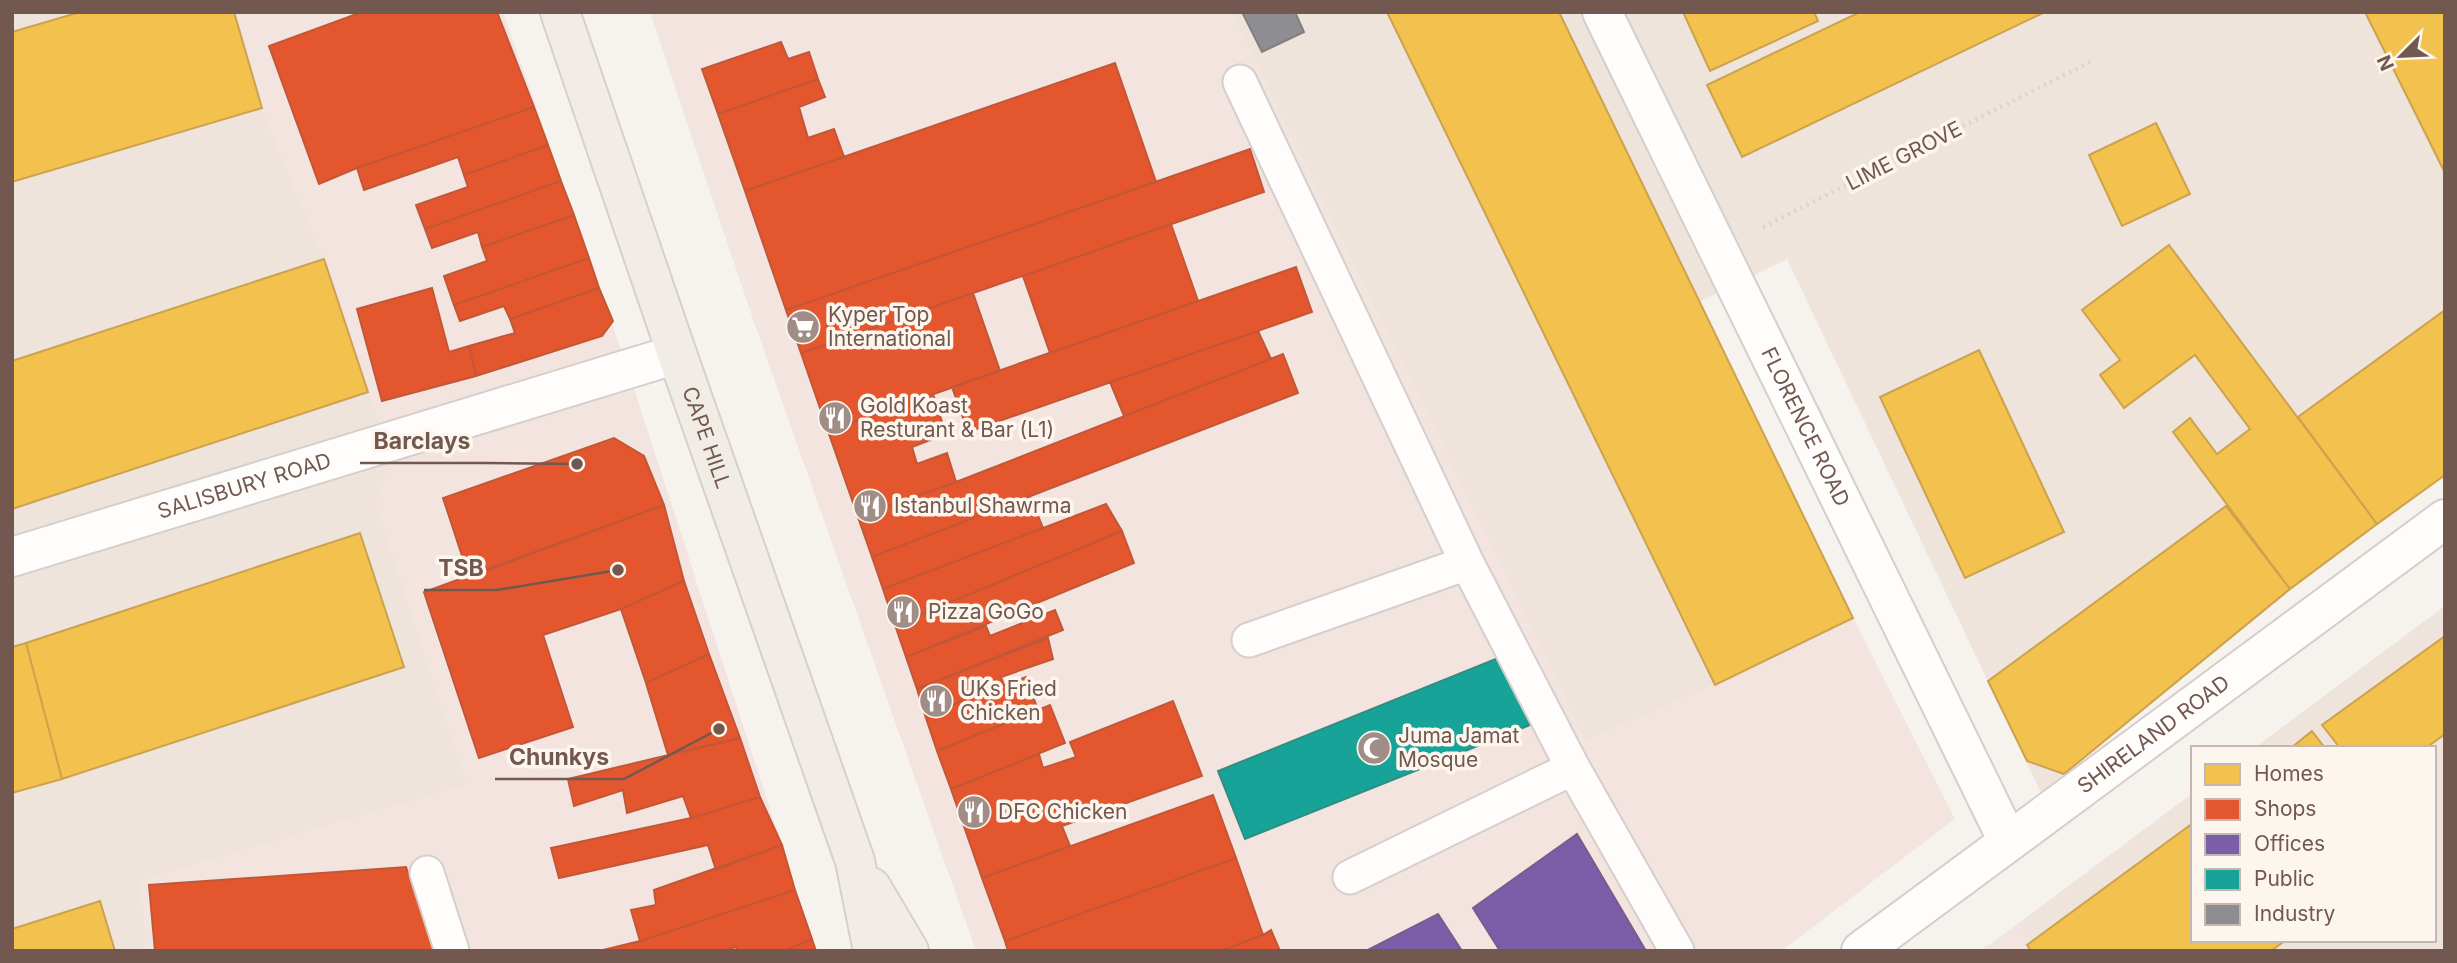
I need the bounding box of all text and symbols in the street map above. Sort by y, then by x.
north arrow [2366,21,2436,91]
text: N [2372,51,2399,74]
street label: LIME GROVE [1842,116,1966,195]
place label: Kyper Top International [828,302,951,351]
supermarket icon: Kyper Top International [784,308,822,346]
street label: FLORENCE ROAD [1756,343,1855,510]
street label: CAPE HILL [677,383,736,492]
place label: Gold Koast Resturant & Bar (L1) [860,393,1054,442]
restaurant icon: Gold Koast Resturant & Bar (L1) [816,399,854,437]
callout: Barclays [360,419,485,463]
text: Barclays [374,427,471,455]
street label: SALISBURY ROAD [155,447,334,524]
restaurant icon: Istanbul Shawrma [851,487,889,525]
place label: Istanbul Shawrma [894,493,1071,518]
callout: TSB [424,546,497,590]
text: TSB [438,554,484,582]
restaurant icon: Pizza GoGo [884,593,922,631]
place label: Pizza GoGo [928,599,1044,624]
street label: SHIRELAND ROAD [2072,670,2234,798]
place label: UKs Fried Chicken [960,676,1057,725]
restaurant icon: UKs Fried Chicken [917,682,955,720]
place label: Juma Jamat Mosque [1398,723,1519,772]
mosque icon: Juma Jamat Mosque [1355,729,1393,767]
callout: Chunkys [495,735,624,779]
text: Chunkys [509,743,609,771]
legend [2191,746,2436,942]
text: Homes [2254,761,2324,786]
restaurant icon: DFC Chicken [955,793,993,831]
text: Shops [2254,796,2316,821]
place label: DFC Chicken [998,799,1127,824]
text: Offices [2254,831,2325,856]
text: Public [2254,866,2315,891]
text: Industry [2254,901,2336,926]

